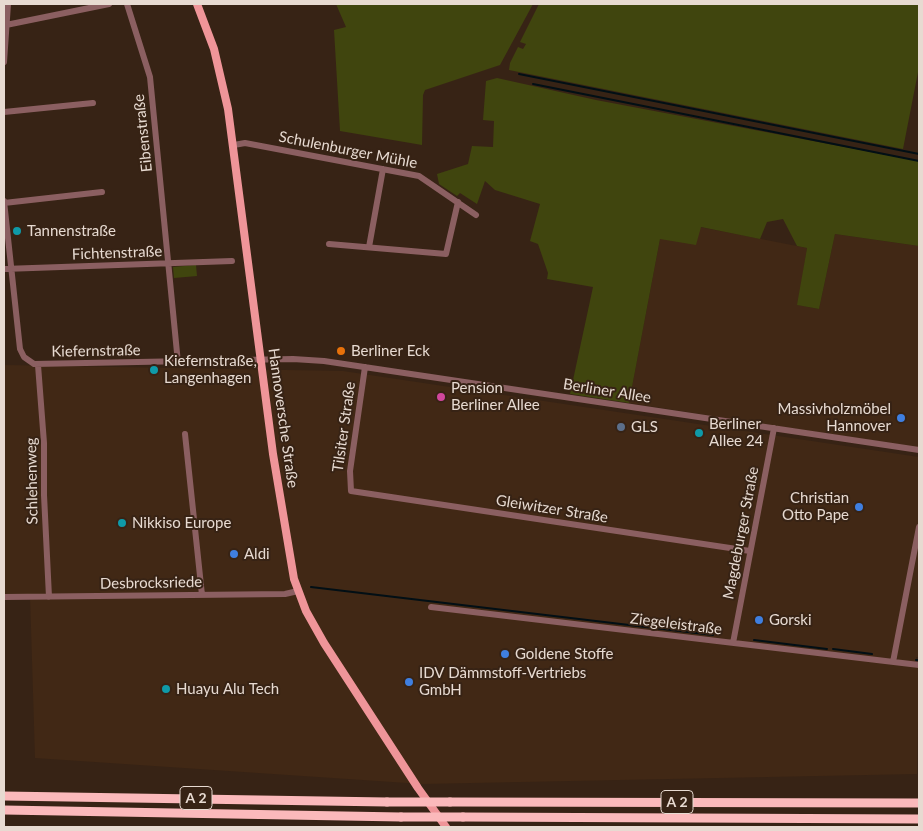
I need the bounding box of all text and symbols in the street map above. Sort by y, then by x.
street label: Eibenstraße [130,93,156,173]
street label: Schulenburger Mühle [277,128,419,172]
place label: Tannenstraße [27,222,116,240]
marker: Tannenstraße [11,225,23,237]
street label: Fichtenstraße [72,242,162,264]
street label: Kiefernstraße [51,341,141,361]
place label: Berliner Eck [351,342,430,360]
marker: Berliner Eck [335,345,347,357]
street label: Hannoversche Straße [264,347,302,489]
place label: Kiefernstraße, Langenhagen [164,352,257,387]
marker: Kiefernstraße, Langenhagen [148,364,160,376]
street label: Berliner Allee [562,375,652,407]
place label: Pension Berliner Allee [451,379,540,414]
street label: Tilsiter Straße [329,381,359,473]
marker: Pension Berliner Allee [435,391,447,403]
place label: Massivholzmöbel Hannover [778,400,891,435]
marker: Massivholzmöbel Hannover [895,412,907,424]
place label: Berliner Allee 24 [709,415,763,450]
place label: GLS [631,418,658,436]
marker: GLS [615,421,627,433]
marker: Berliner Allee 24 [693,427,705,439]
street label: Schlehenweg [22,437,42,525]
street label: Magdeburger Straße [719,465,763,601]
place label: Christian Otto Pape [782,489,849,524]
street label: Gleiwitzer Straße [495,491,609,527]
marker: Christian Otto Pape [853,501,865,513]
place label: Nikkiso Europe [132,514,231,532]
marker: Nikkiso Europe [116,517,128,529]
place label: Aldi [244,545,270,563]
marker: Aldi [228,548,240,560]
street label: Desbrocksriede [100,573,202,593]
street label: Ziegeleistraße [629,609,723,639]
place label: Gorski [769,611,812,629]
marker: Gorski [753,614,765,626]
place label: Goldene Stoffe [515,645,613,663]
marker: Goldene Stoffe [499,648,511,660]
place label: IDV Dämmstoff-Vertriebs GmbH [419,664,586,699]
marker: IDV Dämmstoff-Vertriebs GmbH [403,676,415,688]
place label: Huayu Alu Tech [176,680,279,698]
marker: Huayu Alu Tech [160,683,172,695]
road number: A 2 [180,786,212,810]
road number: A 2 [661,790,693,814]

